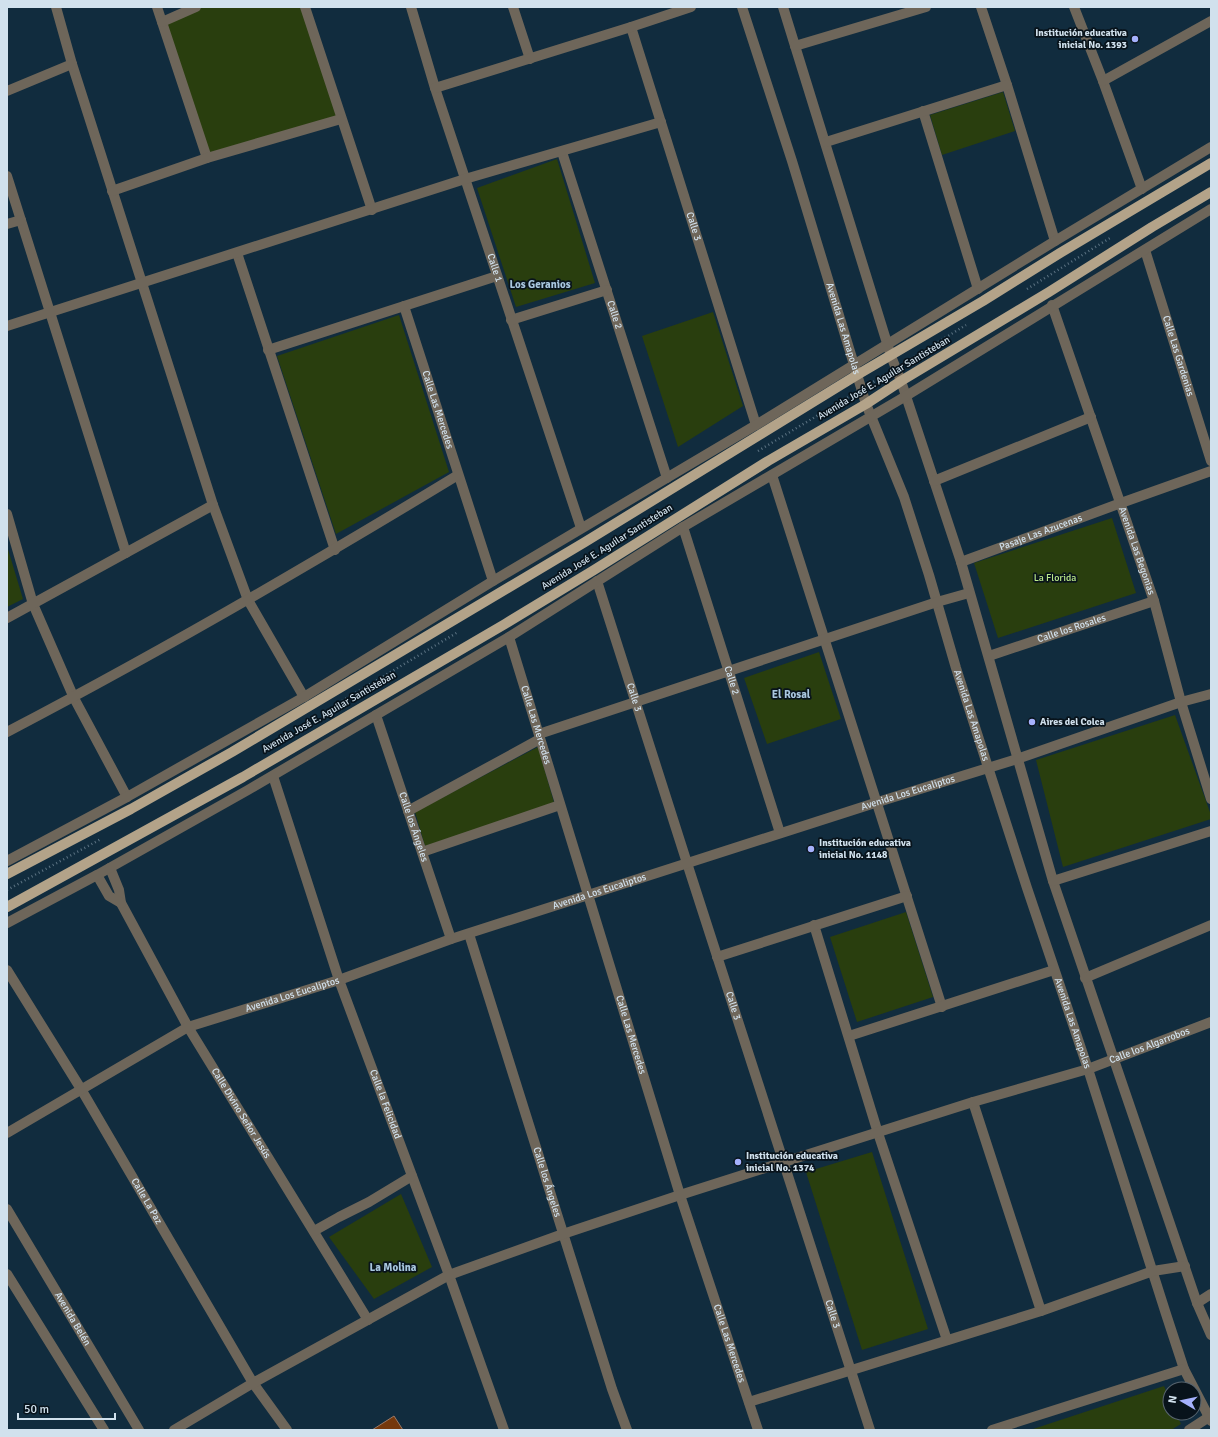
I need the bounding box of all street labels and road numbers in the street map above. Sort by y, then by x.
street label: Calle 3 [683,211,704,242]
street label: Calle 1 [484,252,505,284]
street label: Avenida Las Amapolas [823,281,863,376]
street label: Calle 2 [604,299,625,331]
street label: Calle Las Gardenias [1160,314,1197,398]
street label: Avenida José E. Aguilar Santisteban [816,334,952,422]
street label: Calle Las Mercedes [419,369,456,451]
street label: Avenida José E. Aguilar Santisteban [539,502,675,592]
street label: Avenida Las Begonias [1116,505,1158,597]
street label: Pasaje Las Azucenas [998,512,1084,553]
street label: Calle los Rosales [1036,611,1108,645]
street label: Calle 2 [721,665,742,696]
street label: Avenida Las Amapolas [951,668,992,763]
street label: Avenida José E. Aguilar Santisteban [260,669,398,755]
street label: Calle 3 [624,681,644,713]
street label: Calle Las Mercedes [518,684,554,766]
street label: Avenida Los Eucaliptos [860,772,957,813]
street label: Calle los Ángeles [396,790,431,864]
street label: Avenida Los Eucaliptos [551,871,648,912]
street label: Avenida Los Eucaliptos [244,974,341,1015]
street label: Avenida Las Amapolas [1052,976,1094,1071]
street label: Calle 3 [723,990,743,1022]
street label: Calle Las Mercedes [613,994,649,1076]
street label: Calle los Algarrobos [1108,1025,1192,1066]
street label: Calle Divino Señor Jesús [209,1066,274,1161]
street label: Calle la Felicidad [367,1068,404,1141]
street label: Calle los Ángeles [530,1146,564,1219]
street label: Calle La Paz [128,1176,165,1227]
street label: Avenida Belén [52,1290,93,1348]
street label: Calle 3 [822,1298,843,1330]
street label: Calle Las Mercedes [711,1303,748,1385]

